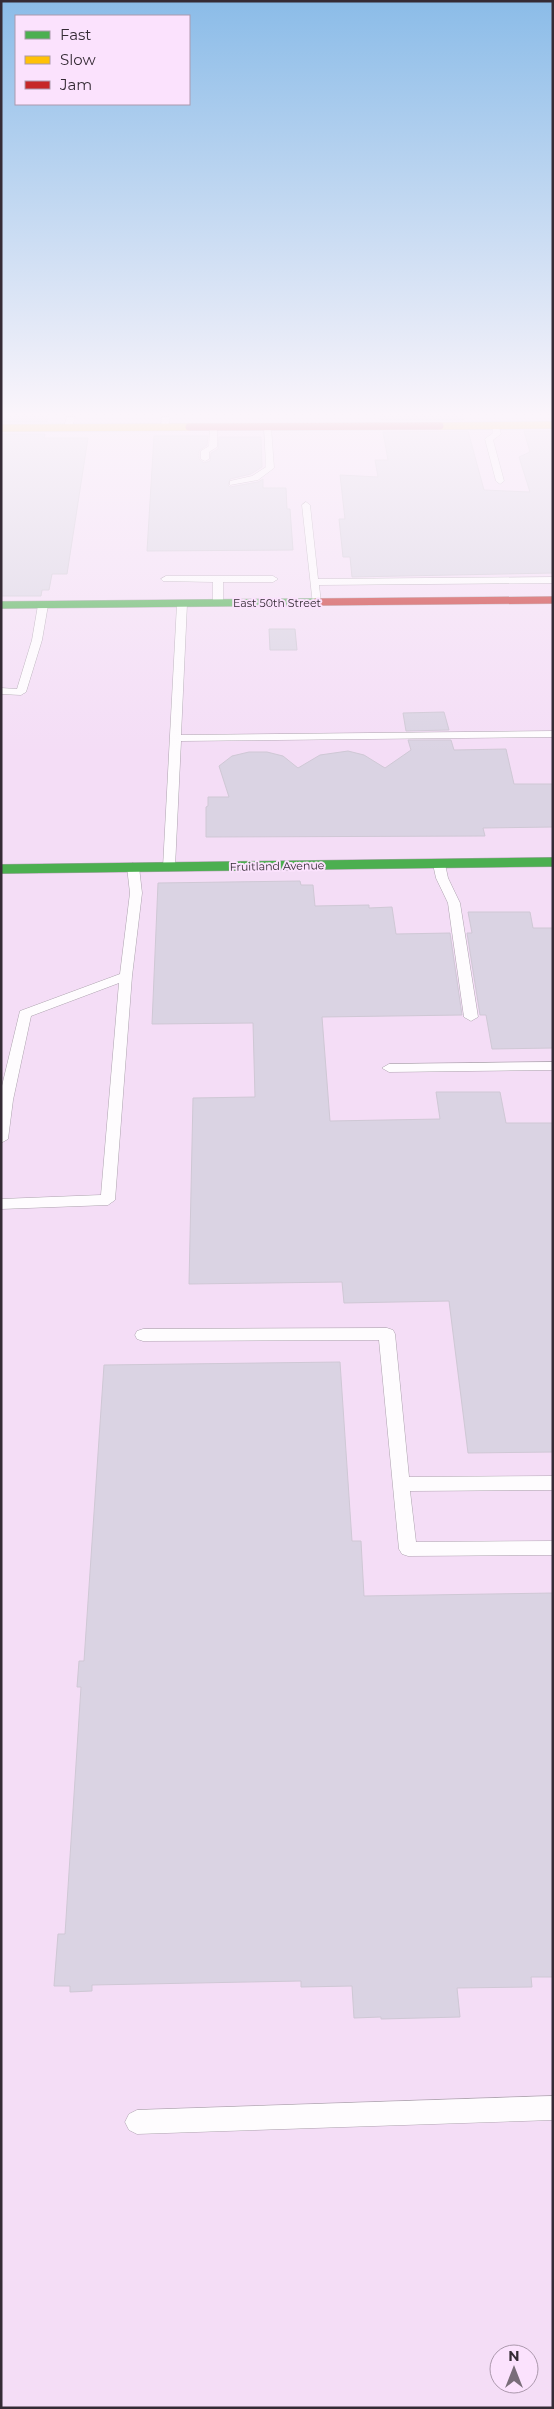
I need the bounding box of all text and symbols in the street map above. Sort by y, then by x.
legend [15,15,190,105]
text: Fast [60,25,91,44]
text: Slow [60,50,96,69]
text: Jam [59,75,92,94]
street label: East 50th Street [233,596,322,610]
street label: Fruitland Avenue [230,858,325,874]
north arrow [489,2344,539,2394]
text: N [508,2347,520,2365]

